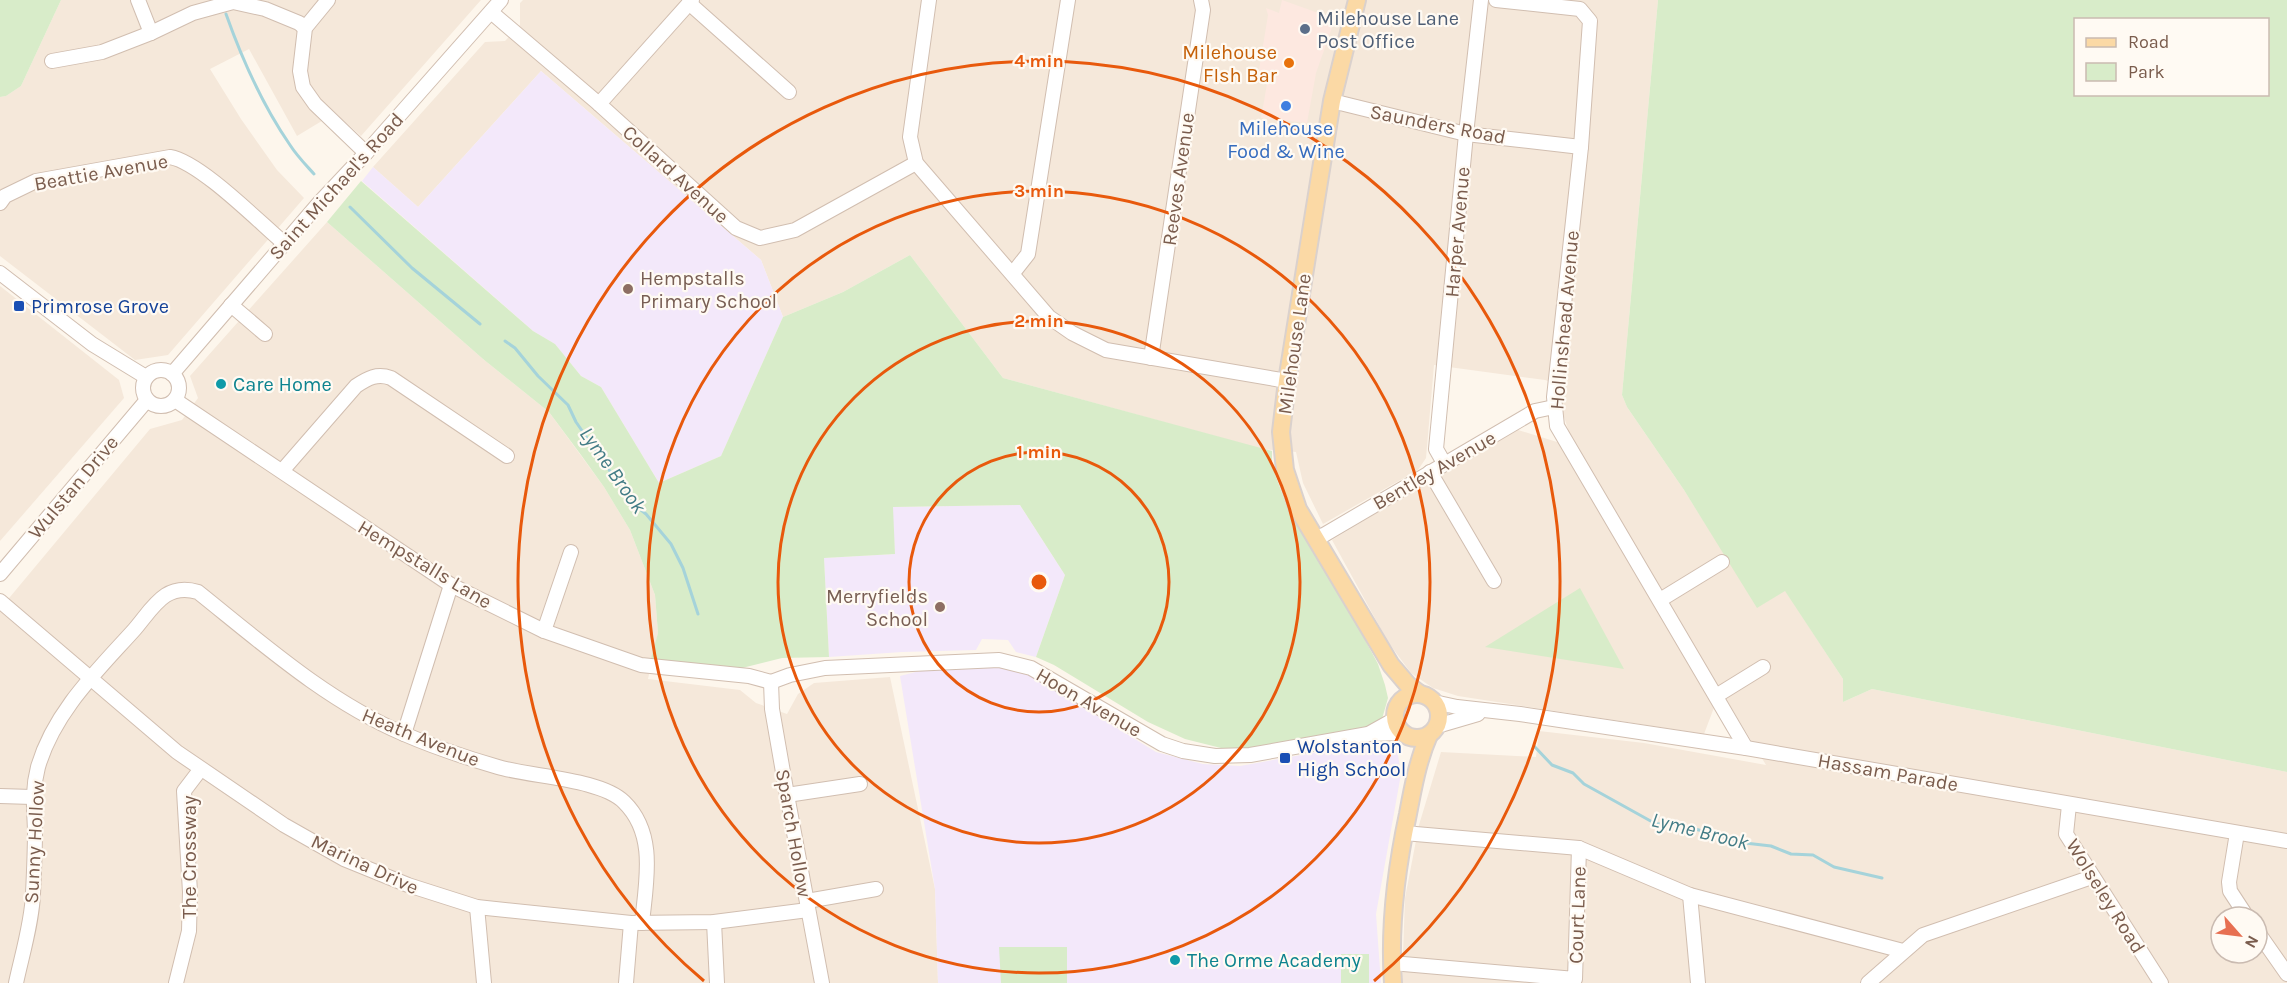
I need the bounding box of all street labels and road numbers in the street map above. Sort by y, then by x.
street label: Saunders Road [1368,100,1508,149]
street label: Saint Michael's Road [264,108,408,264]
street label: Reeves Avenue [1158,111,1199,247]
street label: Collard Avenue [618,121,734,228]
street label: Beattie Avenue [32,149,170,196]
street label: Harper Avenue [1440,166,1475,298]
street label: Hollinshead Avenue [1545,229,1584,411]
street label: Milehouse Lane [1273,272,1316,416]
street label: Bentley Avenue [1369,426,1500,515]
street label: Wulstan Drive [24,431,123,544]
street label: Hempstalls Lane [354,515,496,613]
street label: Hoon Avenue [1032,663,1146,742]
street label: Heath Avenue [359,703,483,772]
street label: Hassam Parade [1816,749,1960,796]
street label: Sparch Hollow [771,767,816,900]
street label: Sunny Hollow [20,779,49,904]
street label: The Crossway [178,795,201,919]
street label: Marina Drive [308,830,422,899]
street label: Wolseley Road [2061,835,2150,958]
street label: Court Lane [1564,866,1591,964]

